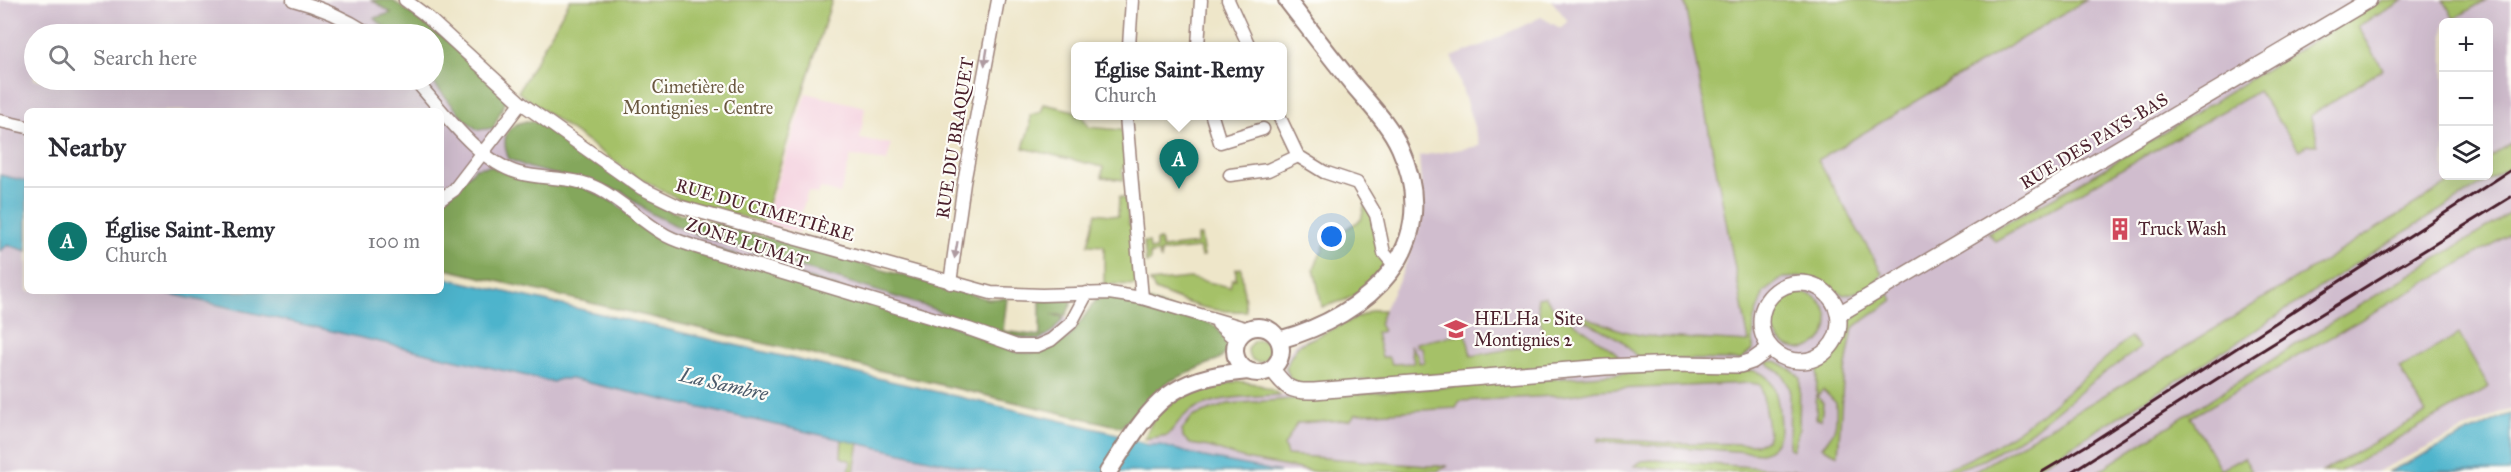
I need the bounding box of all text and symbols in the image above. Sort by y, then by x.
map controls [2439,18,2493,180]
button: + [2439,18,2493,72]
search box [24,24,444,90]
icon: search [45,41,78,74]
popup [1071,42,1287,120]
text: Search here [93,44,197,71]
one-way arrow [982,48,991,67]
street label: RUE DU BRAQUET [931,56,979,220]
text: Église Saint-Remy [1094,56,1264,83]
button: − [2439,72,2493,126]
park label: Cimetière de Montignies - Centre [623,76,773,120]
text: Church [1094,83,1157,107]
street label: RUE DES PAYS-BAS [2016,88,2172,194]
button: layers [2439,126,2493,180]
text: Nearby [48,131,126,163]
pin: A [1160,140,1198,189]
street label: RUE DU CIMETIÈRE [673,172,858,246]
street label: ZONE LUMAT [683,213,811,273]
text: Église Saint-Remy [105,216,274,243]
building icon: Truck Wash [2107,216,2133,242]
place label: Truck Wash [2138,218,2227,240]
your location [1317,222,1346,251]
text: A [61,229,74,253]
text: 100 m [368,229,420,253]
one-way arrow [951,241,960,260]
text: Church [105,243,167,267]
place label: HELHa - Site Montignies 2 [1474,308,1583,352]
school or university icon: HELHa - Site Montignies 2 [1443,316,1469,342]
water label: La Sambre [677,362,771,406]

